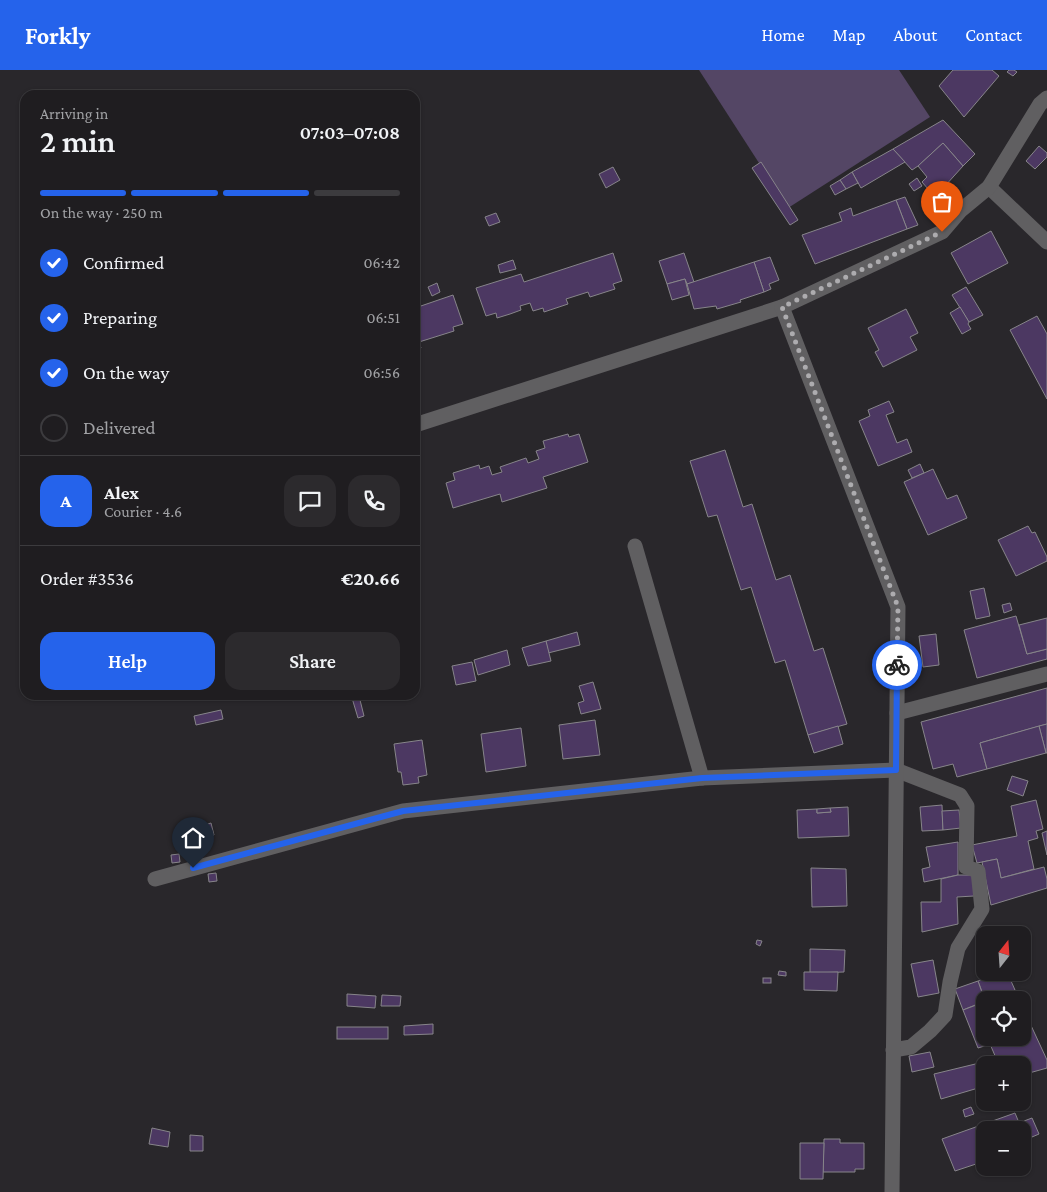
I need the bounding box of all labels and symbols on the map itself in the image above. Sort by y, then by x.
pin [921,181,963,232]
courier [872,640,922,690]
pin [172,817,214,868]
north arrow [976,926,1031,981]

